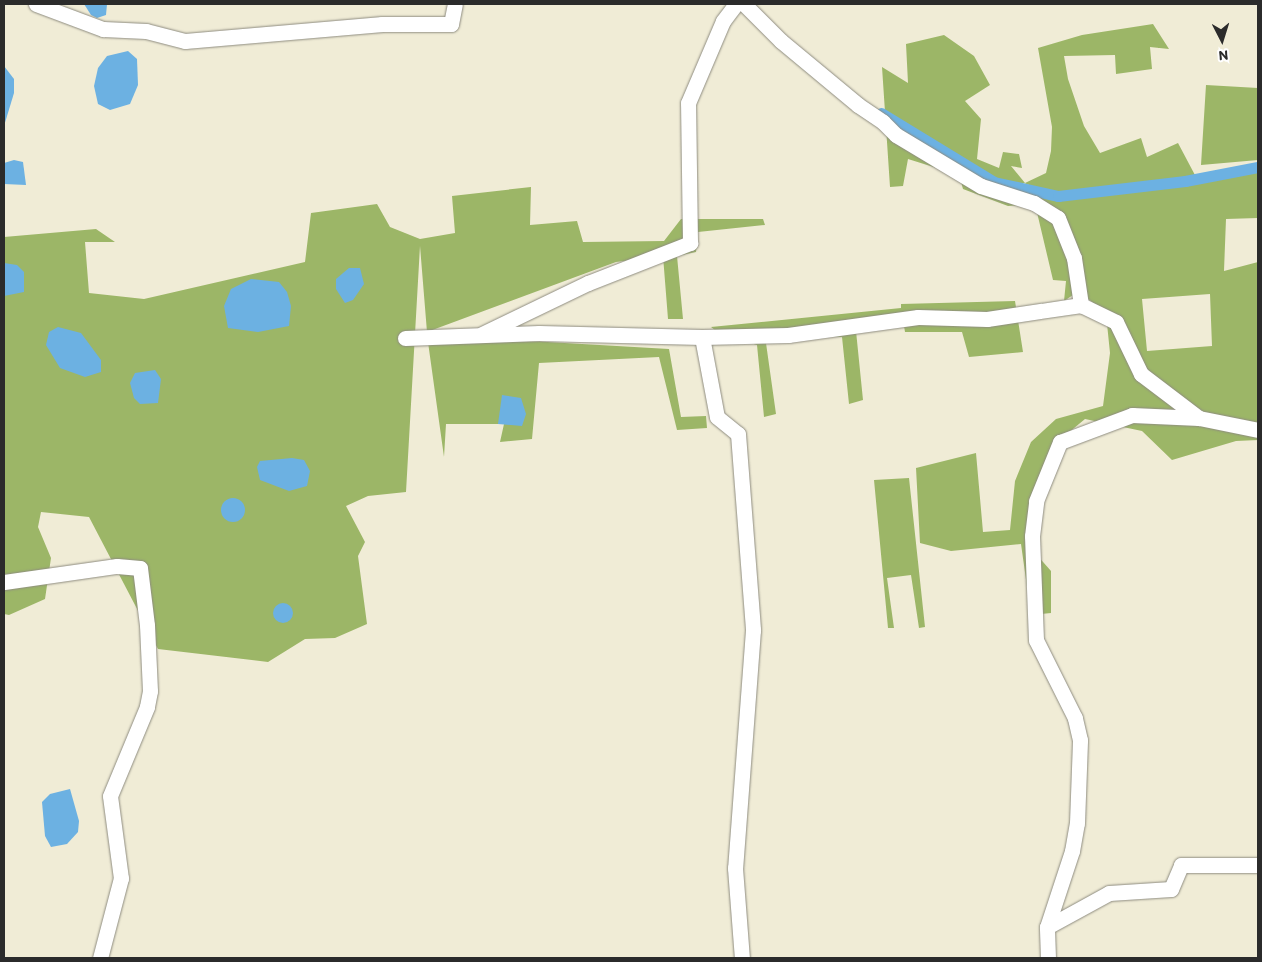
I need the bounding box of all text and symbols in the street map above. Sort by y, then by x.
north arrow [1197,15,1247,65]
text: N [1218,47,1229,64]

